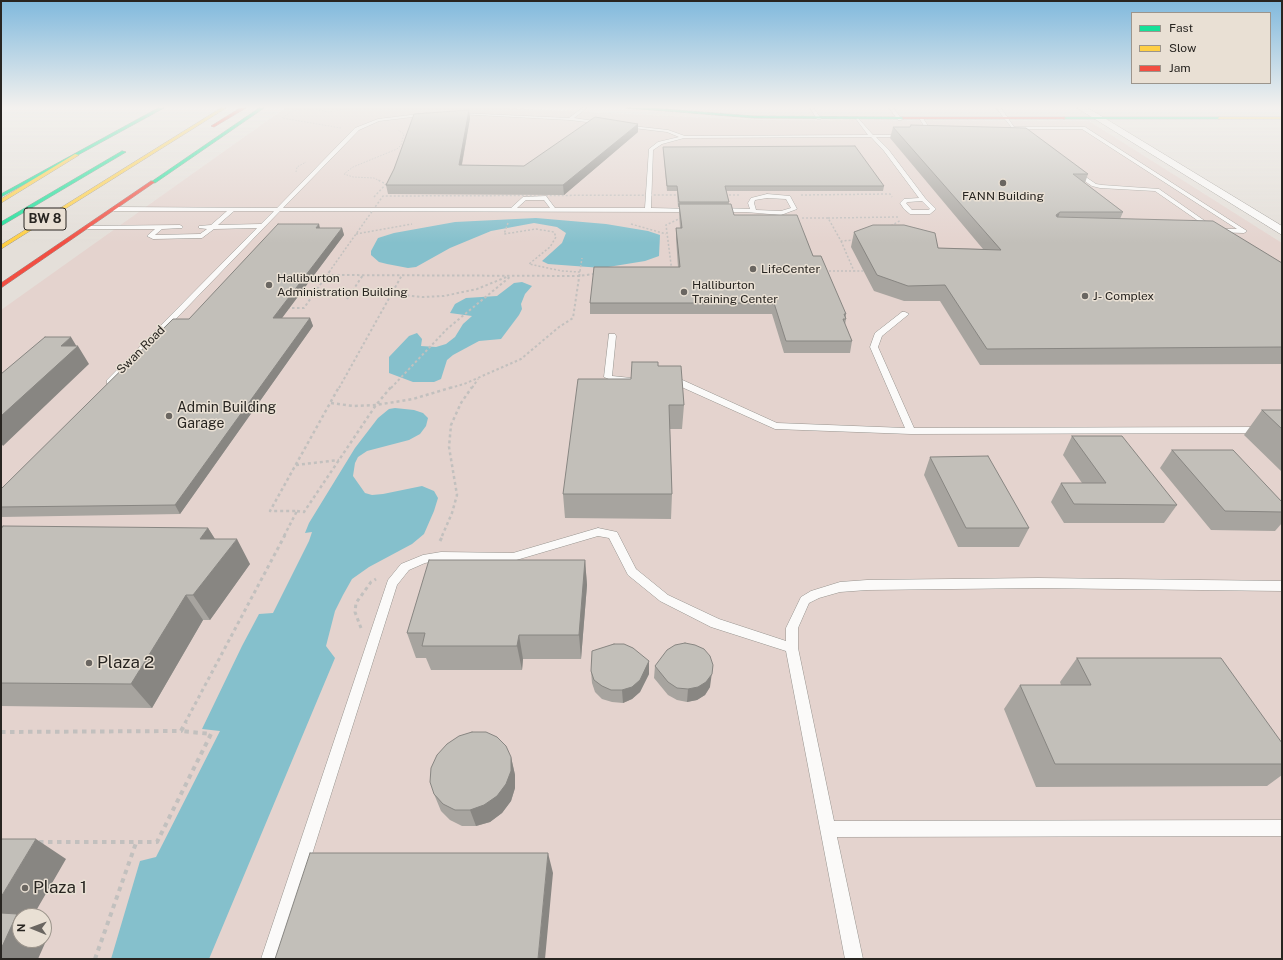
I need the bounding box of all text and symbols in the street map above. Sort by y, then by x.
legend [1131,12,1271,84]
text: Fast [1169,21,1193,35]
text: Slow [1169,41,1196,55]
text: Jam [1169,61,1191,75]
marker: FANN Building [998,178,1008,188]
place label: FANN Building [962,189,1044,203]
road number: BW 8 [24,208,66,230]
place label: LifeCenter [761,262,820,276]
marker: LifeCenter [748,264,758,274]
place label: Halliburton Administration Building [277,271,408,299]
place label: Halliburton Training Center [692,278,778,306]
marker: Halliburton Administration Building [264,280,274,290]
marker: Halliburton Training Center [679,287,689,297]
place label: J- Complex [1093,289,1154,303]
marker: J- Complex [1080,291,1090,301]
street label: Swan Road [114,323,168,377]
place label: Admin Building Garage [177,400,276,432]
marker: Admin Building Garage [164,411,174,421]
place label: Plaza 2 [97,653,154,673]
marker: Plaza 2 [84,658,94,668]
place label: Plaza 1 [33,878,87,898]
marker: Plaza 1 [20,883,30,893]
north arrow [12,908,52,948]
text: N [15,923,27,932]

